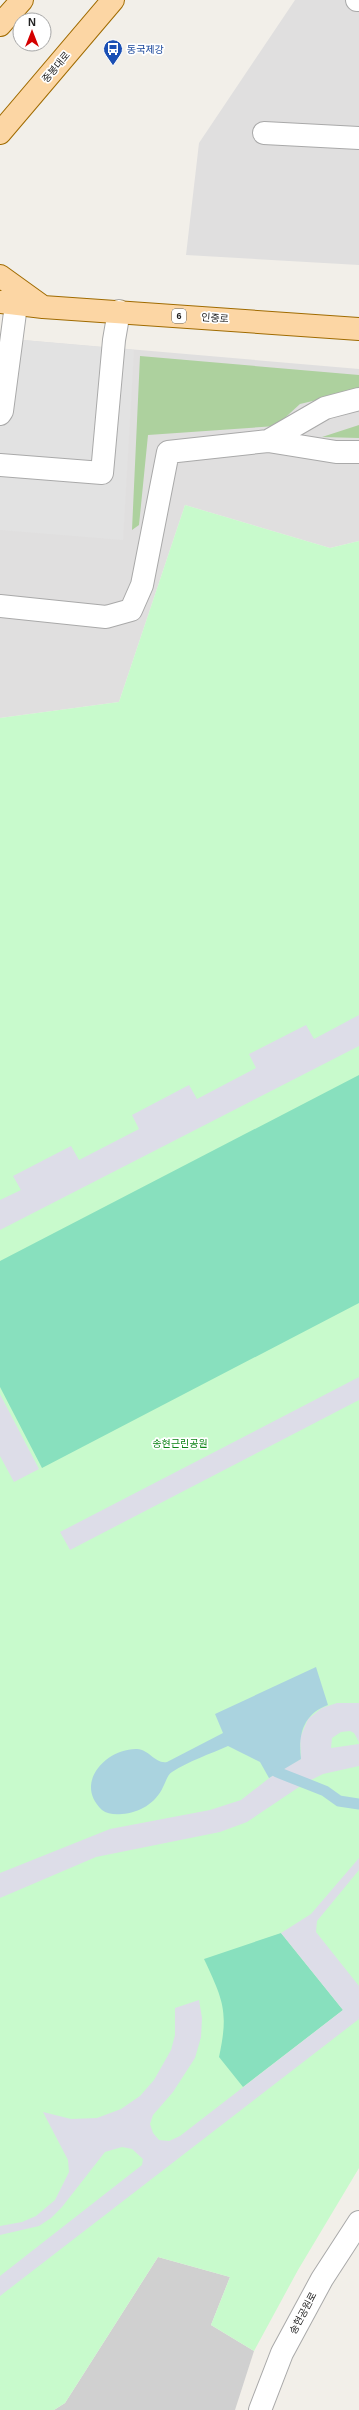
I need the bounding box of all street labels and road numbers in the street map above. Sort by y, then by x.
street label: 중봉대로 [40,49,72,85]
road number: 6 [172,309,186,323]
street label: 인중로 [201,312,229,324]
street label: 송현공원로 [287,2290,319,2336]

